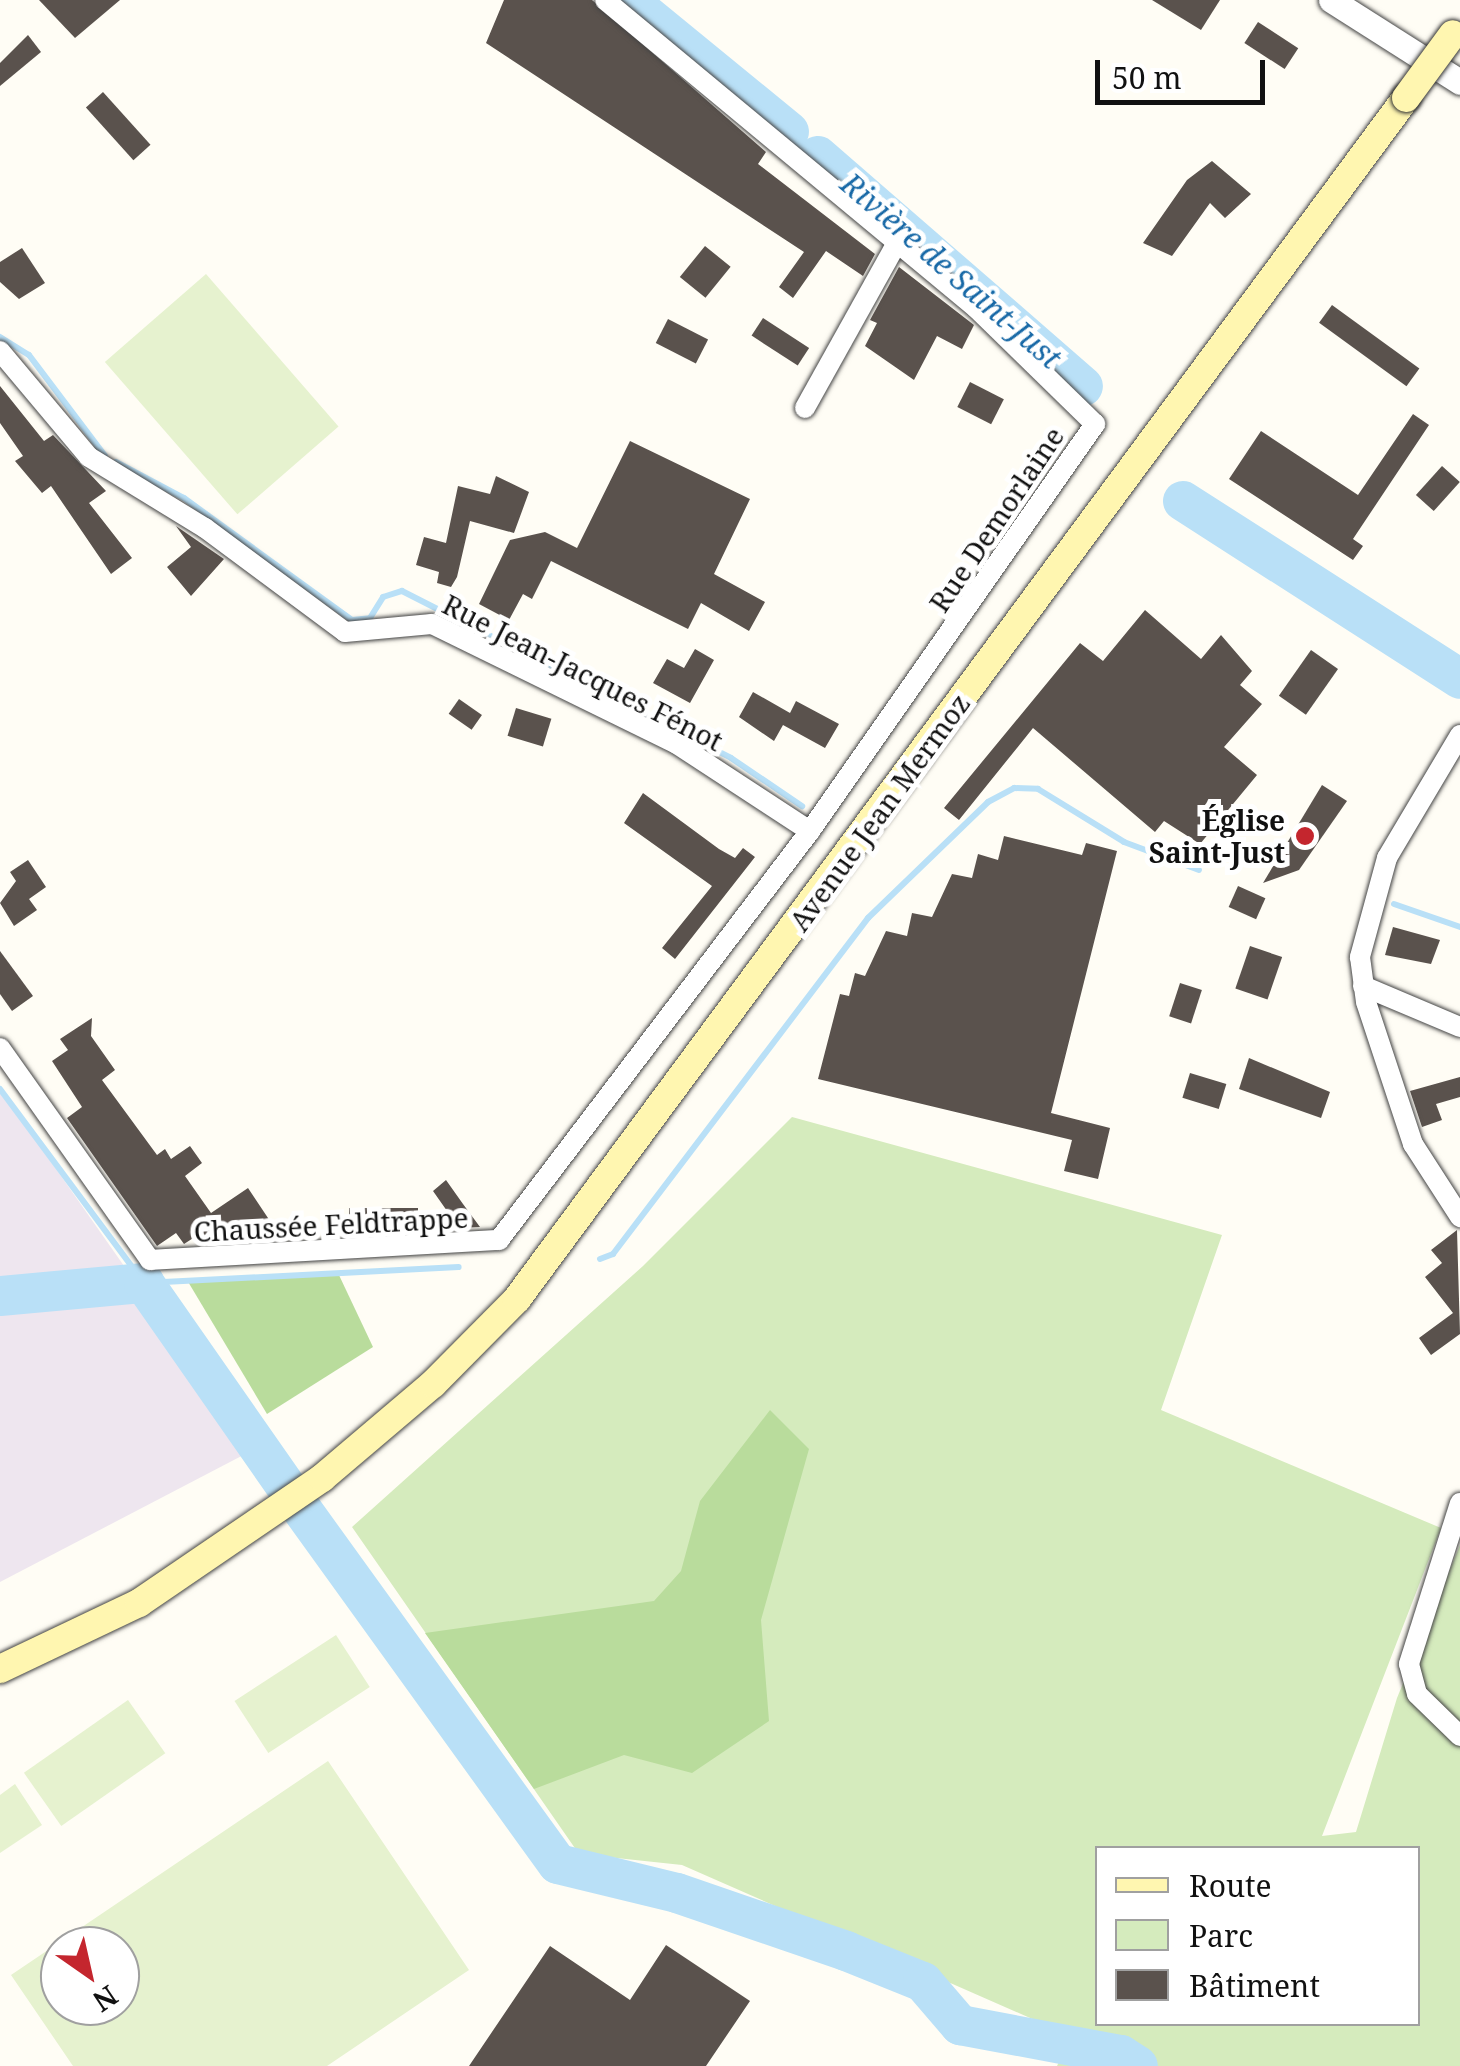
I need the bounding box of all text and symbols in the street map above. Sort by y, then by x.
scale bar [1100,40,1270,102]
text: 50 m [1112,57,1182,98]
water label: Rivière de Saint-Just [834,166,1068,376]
street label: Rue Demorlaine [922,420,1070,618]
street label: Rue Jean-Jacques Fénot [437,587,729,757]
street label: Avenue Jean Mermoz [782,687,976,937]
place label: Église Saint-Just [1149,803,1285,869]
marker: Église Saint-Just [1294,825,1316,847]
street label: Chaussée Feldtrappe [193,1200,469,1248]
legend [1095,1846,1420,2026]
text: Route [1189,1865,1272,1906]
text: Parc [1189,1915,1253,1956]
north arrow [40,1926,140,2026]
text: Bâtiment [1189,1965,1320,2006]
text: N [86,1977,125,2021]

